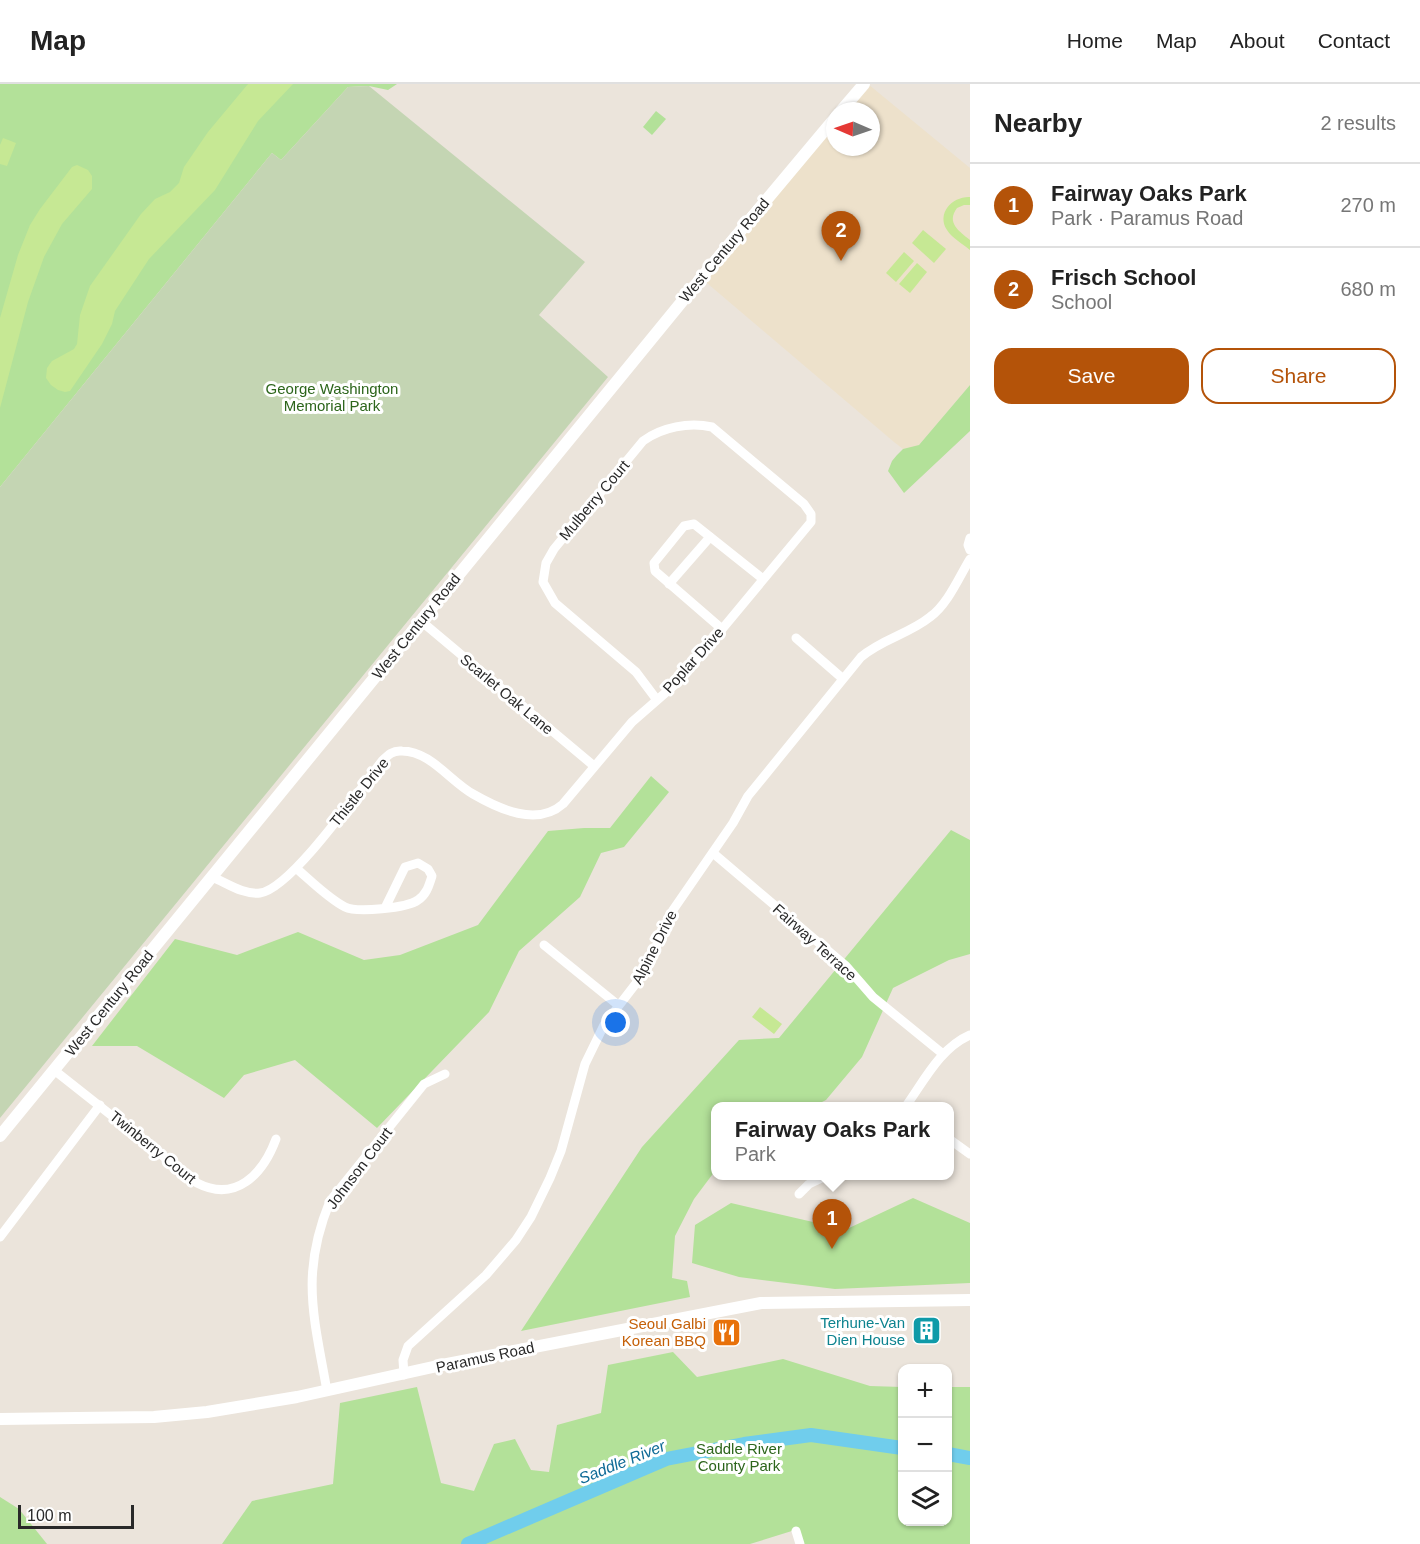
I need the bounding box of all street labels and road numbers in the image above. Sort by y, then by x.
street label: West Century Road [676,195,772,305]
street label: Mulberry Court [556,456,633,543]
street label: West Century Road [368,570,464,682]
street label: Poplar Drive [659,624,727,696]
street label: Scarlet Oak Lane [457,650,557,738]
street label: Thistle Drive [326,754,392,830]
street label: Fairway Terrace [770,900,860,984]
street label: Alpine Drive [628,907,680,987]
street label: West Century Road [61,947,157,1059]
street label: Twinberry Court [107,1107,200,1187]
street label: Johnson Court [323,1123,396,1212]
street label: Paramus Road [434,1338,536,1376]

